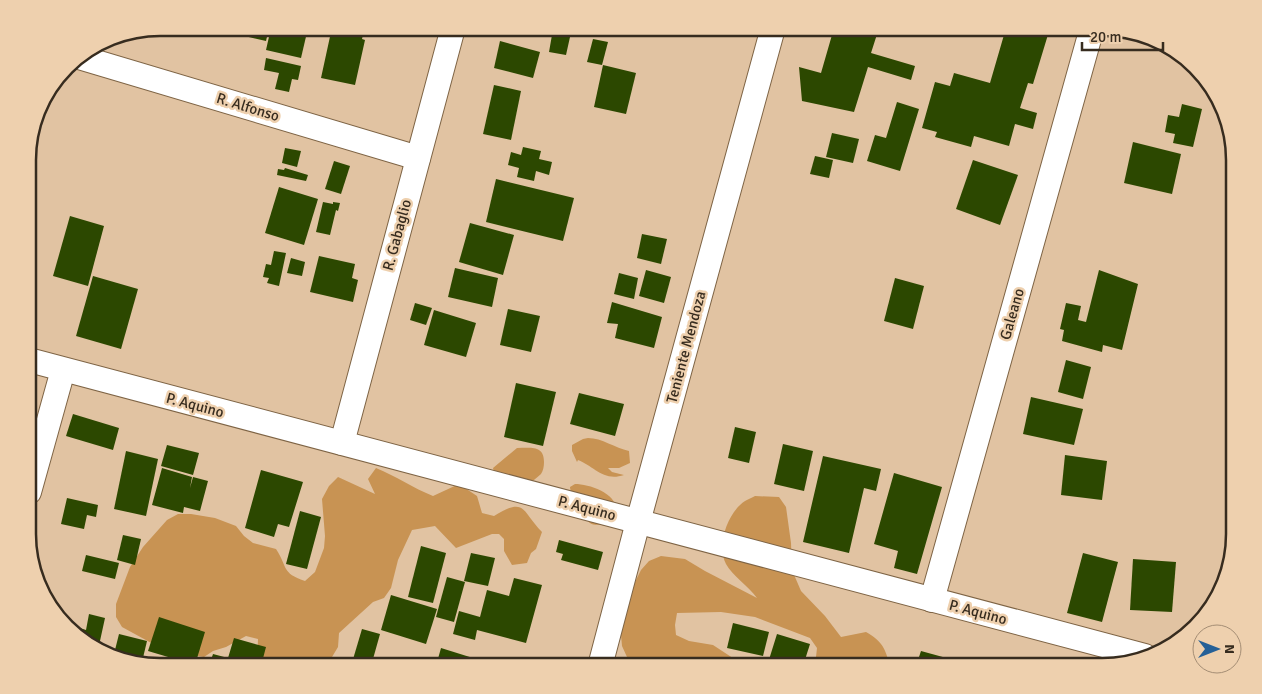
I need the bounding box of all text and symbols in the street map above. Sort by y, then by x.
scale bar [1082,20,1163,52]
text: 20 m [1090,28,1121,46]
street label: R. Alfonso [214,89,282,125]
street label: R. Gabaglio [379,197,415,273]
street label: Galeano [996,286,1028,342]
street label: Teniente Mendoza [662,289,710,405]
street label: P. Aquino [164,389,226,421]
street label: P. Aquino [556,492,618,524]
street label: P. Aquino [947,596,1009,628]
north arrow [1192,624,1242,674]
text: N [1221,644,1238,654]

